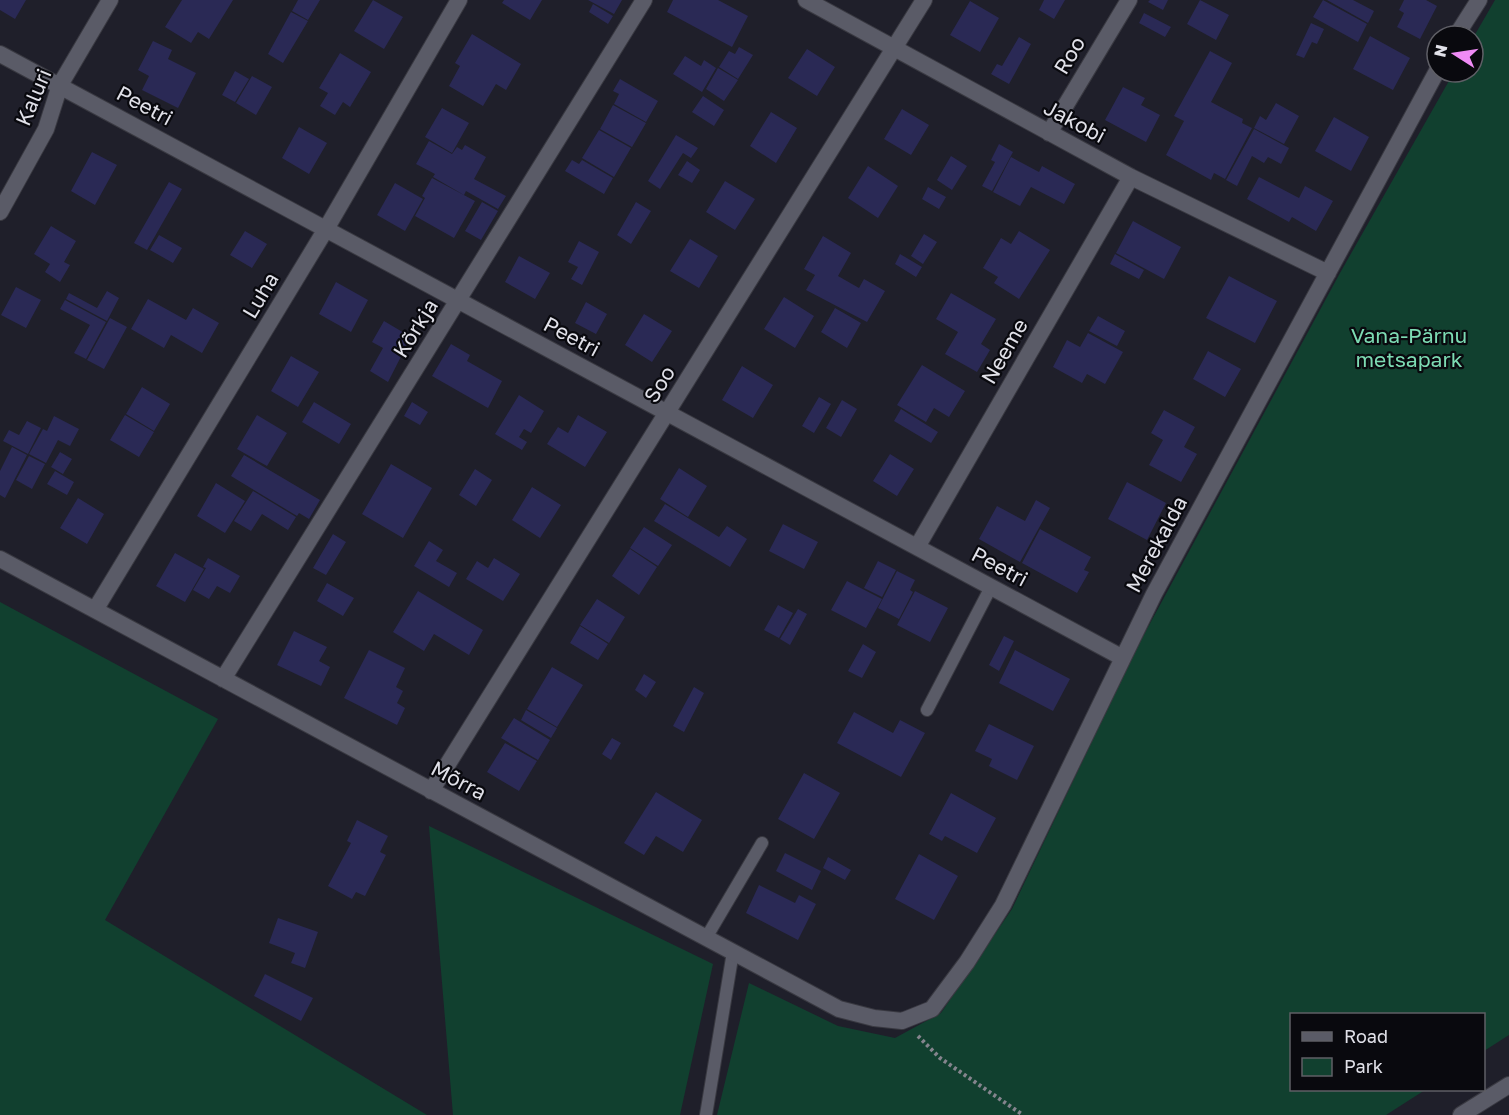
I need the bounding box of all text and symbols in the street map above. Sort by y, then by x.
north arrow [1425,24,1485,84]
street label: Roo [1048,31,1090,79]
text: N [1429,43,1451,59]
street label: Kaluri [9,65,57,129]
street label: Peetri [112,79,178,131]
street label: Jakobi [1040,94,1110,148]
street label: Luha [236,267,284,323]
street label: Kõrkja [387,294,443,362]
street label: Peetri [539,310,605,362]
street label: Neeme [975,314,1033,388]
park label: Vana-Pärnu metsapark [1351,322,1467,372]
street label: Soo [638,361,680,407]
street label: Merekalda [1120,491,1192,597]
street label: Peetri [967,540,1033,592]
street label: Mõrra [427,755,491,805]
legend [1290,1013,1485,1091]
text: Road [1344,1025,1388,1047]
text: Park [1344,1055,1383,1077]

